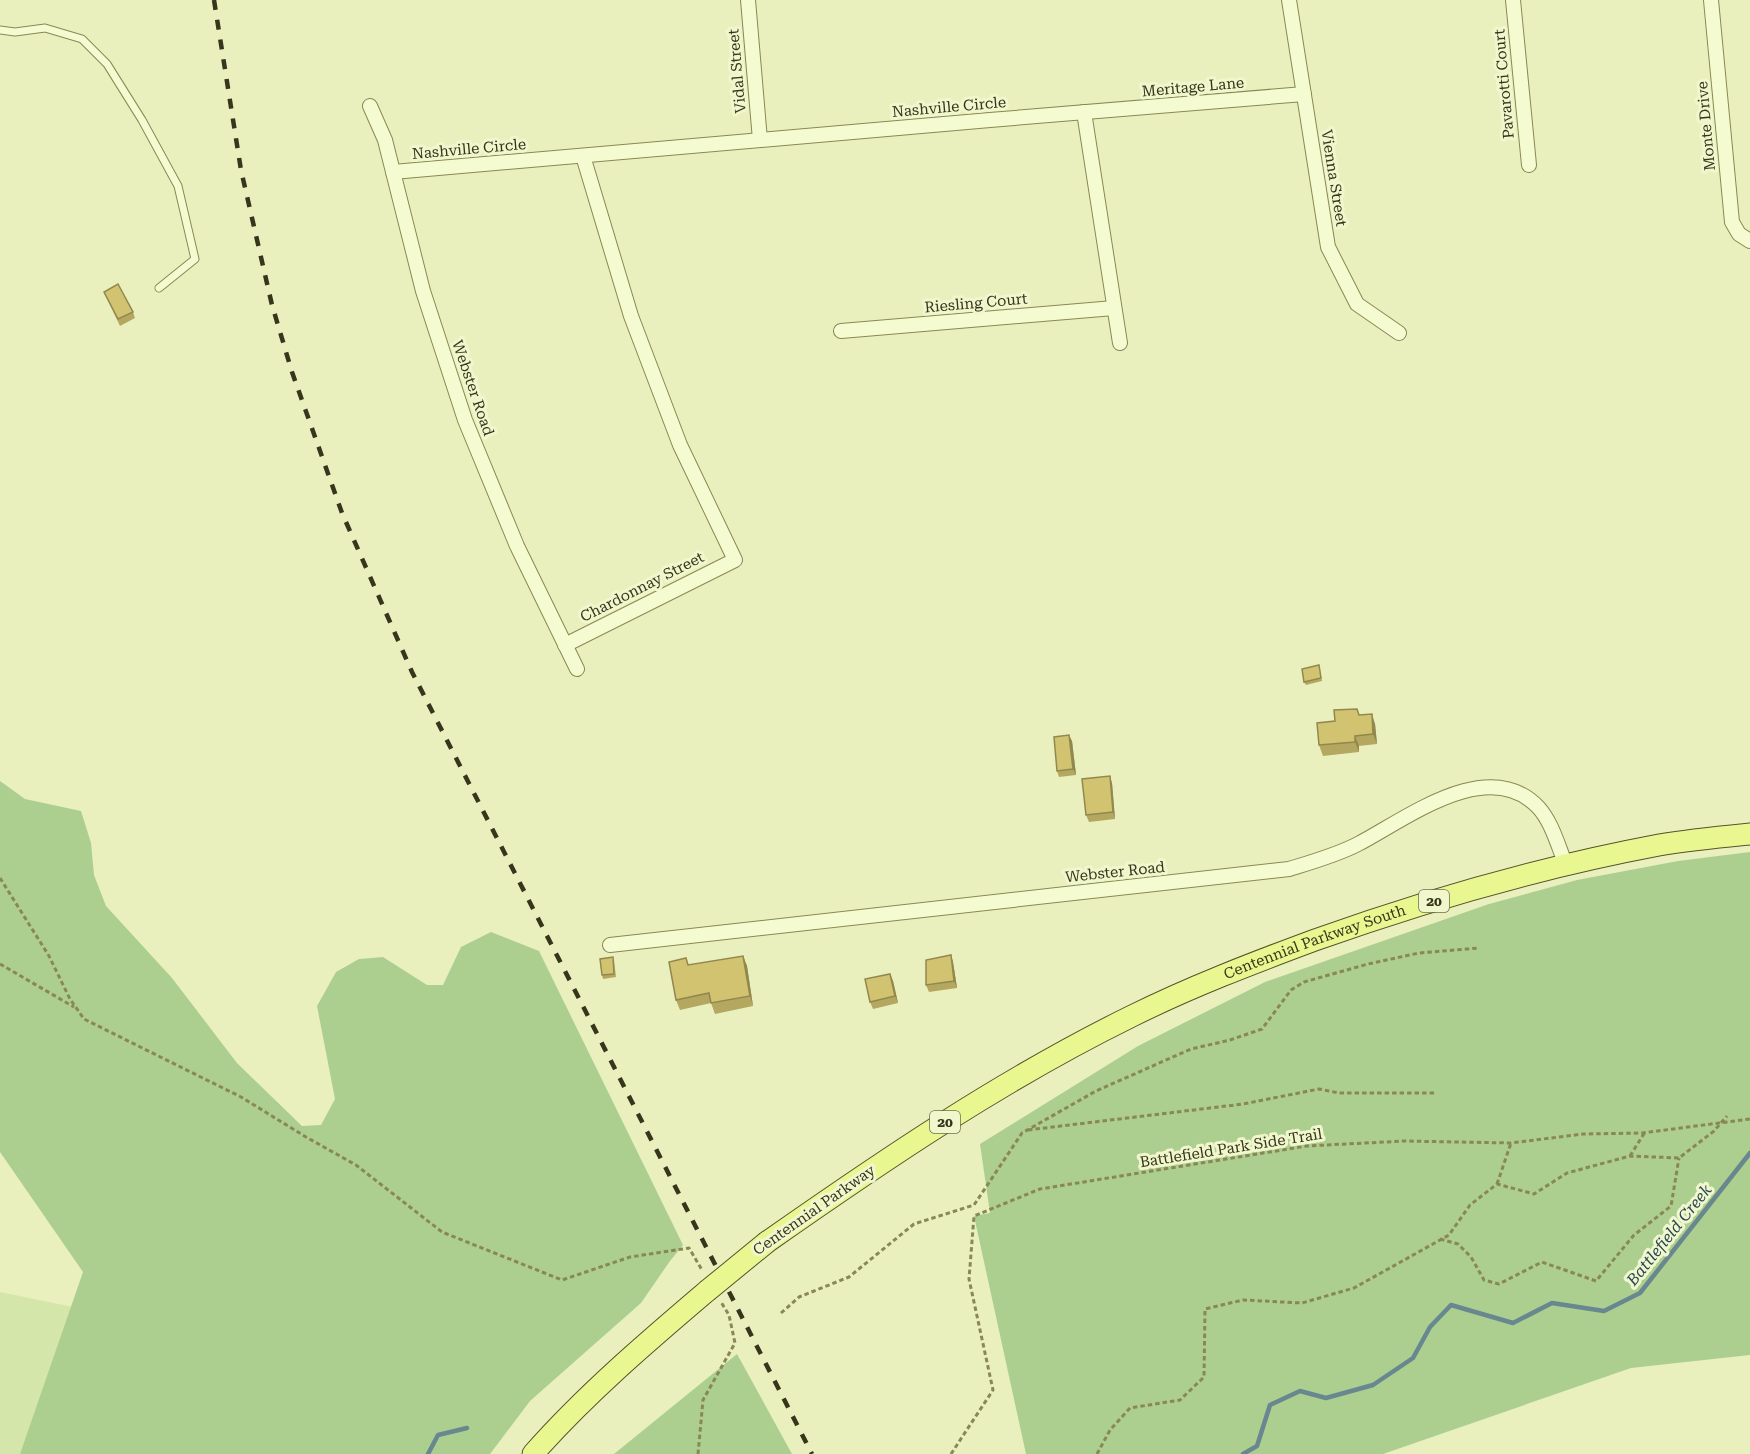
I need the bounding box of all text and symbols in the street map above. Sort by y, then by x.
street label: Vidal Street [724,28,750,114]
street label: Pavarotti Court [1490,28,1518,140]
street label: Meritage Lane [1141,74,1245,100]
street label: Monte Drive [1693,81,1719,171]
street label: Nashville Circle [891,93,1007,121]
street label: Vienna Street [1317,128,1351,228]
street label: Nashville Circle [411,135,527,163]
street label: Riesling Court [924,289,1029,316]
street label: Webster Road [448,338,498,439]
street label: Chardonnay Street [577,548,707,626]
street label: Webster Road [1064,858,1166,886]
road number: 20 [1419,890,1449,912]
street label: Centennial Parkway South [1221,901,1408,983]
road number: 20 [930,1111,960,1133]
street label: Battlefield Park Side Trail [1139,1125,1324,1171]
street label: Centennial Parkway [750,1161,879,1259]
water label: Battlefield Creek [1622,1180,1716,1290]

